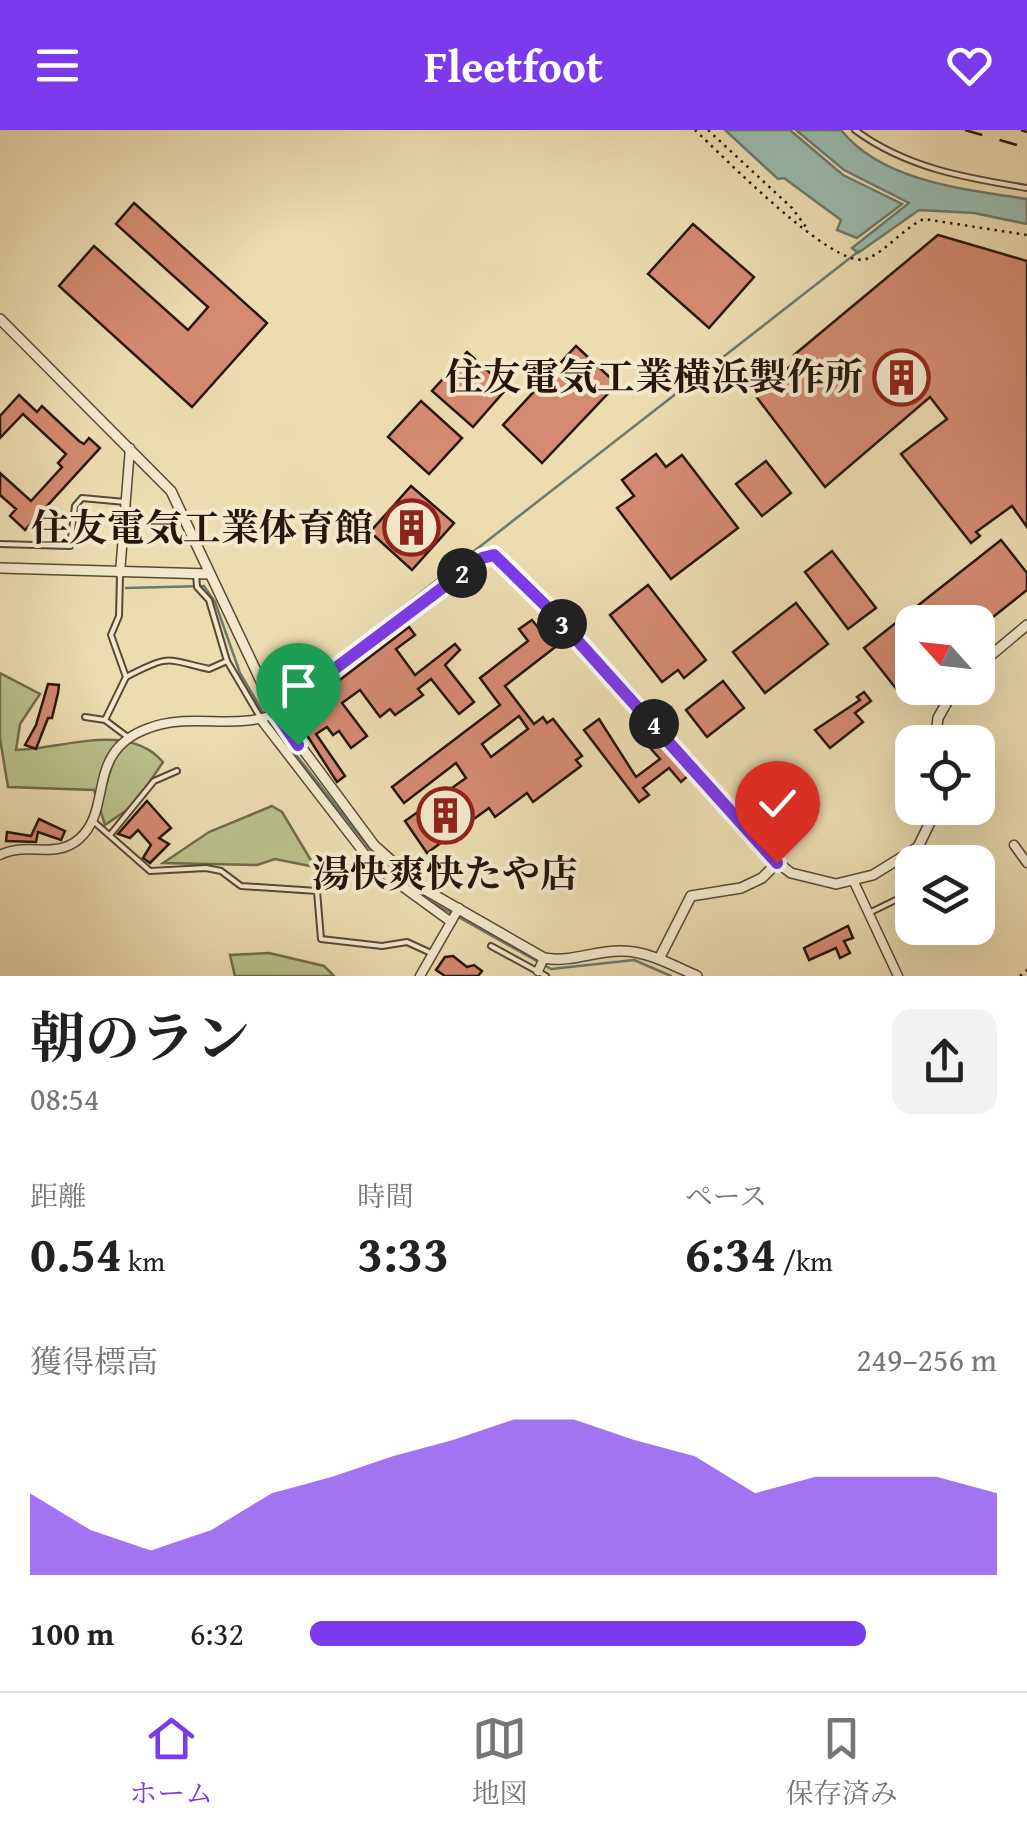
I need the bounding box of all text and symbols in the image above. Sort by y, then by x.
text: Fleetfoot [424,33,603,98]
icon: menu [30,38,85,93]
icon: heart [942,38,997,93]
building icon: 住友電気工業横浜製作所 [872,347,932,407]
place label: 住友電気工業横浜製作所 [445,348,863,404]
building icon: 住友電気工業体育館 [382,498,442,558]
place label: 住友電気工業体育館 [31,499,373,555]
pin: 2 [437,548,487,598]
text: 2 [455,552,469,593]
pin: 3 [537,599,587,649]
text: 3 [555,603,569,644]
north arrow [895,605,995,705]
map controls [895,605,995,945]
pin [256,643,341,746]
icon: arrive [271,658,326,713]
pin: 4 [629,699,679,749]
text: 4 [647,703,661,744]
button: locate [895,725,995,825]
pin [735,761,820,864]
icon: check [750,776,805,831]
building icon: 湯快爽快たや店 [415,786,475,846]
place label: 湯快爽快たや店 [312,845,578,901]
button: layers [895,845,995,945]
text: 朝のラン [30,997,250,1077]
button: share [892,1009,997,1114]
text: 08:54 [30,1075,99,1122]
text: 距離 [30,1175,86,1216]
text: 時間 [357,1175,413,1216]
text: ペース [685,1175,767,1216]
text: 0.54 [30,1216,122,1289]
text: 3:33 [357,1216,449,1289]
text: 6:34 [685,1216,777,1289]
text: km [122,1240,165,1281]
text: /km [777,1240,833,1281]
text: 249–256 m [856,1336,997,1383]
text: 獲得標高 [30,1338,158,1385]
text: 100 m [30,1610,114,1657]
text: 6:32 [190,1610,244,1657]
tab: ホーム [129,1711,213,1813]
tab: 地図 [471,1711,528,1813]
tab: 保存済み [786,1711,898,1813]

